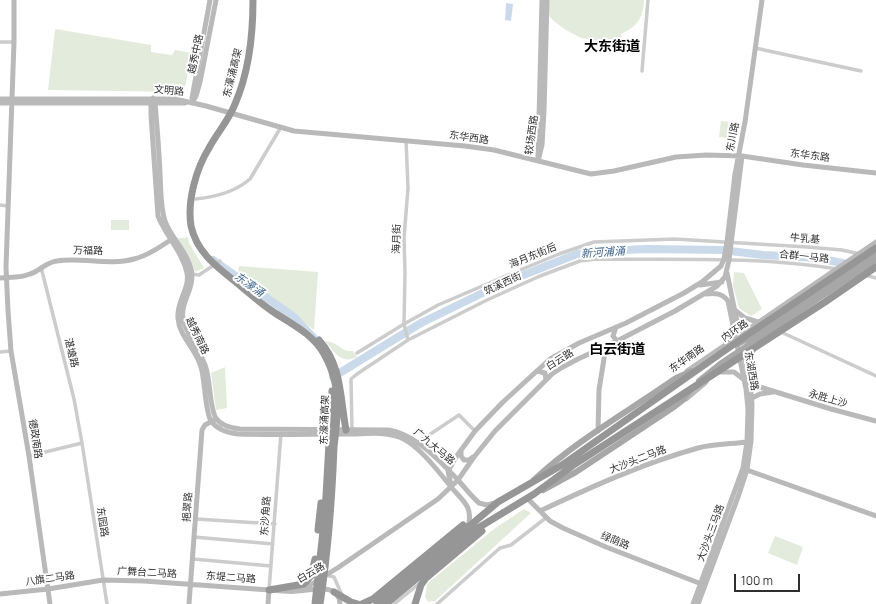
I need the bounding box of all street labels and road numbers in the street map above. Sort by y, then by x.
street label: 越秀中路 [186,33,206,75]
street label: 东濠涌高架 [221,47,245,99]
street label: 文明路 [154,84,184,98]
street label: 较场西路 [523,114,541,156]
street label: 东川路 [724,121,742,153]
street label: 东华西路 [448,129,490,147]
street label: 东华东路 [789,148,831,164]
street label: 海月街 [391,224,403,254]
street label: 牛乳基 [790,232,820,246]
street label: 海月东街后 [508,241,558,271]
street label: 万福路 [73,245,103,257]
street label: 合群一马路 [779,248,829,266]
street label: 筑溪西街 [482,270,524,298]
street label: 越秀南路 [183,315,211,357]
street label: 内环路 [719,317,751,345]
street label: 湛塘路 [62,337,80,369]
street label: 东华南路 [667,343,707,375]
street label: 白云路 [544,347,576,373]
street label: 东湖西路 [742,350,760,392]
street label: 永胜上沙 [807,388,849,410]
street label: 东濠涌高架 [318,395,332,445]
street label: 德政南路 [26,418,44,460]
street label: 广九大马路 [411,426,457,468]
street label: 大沙头二马路 [608,444,668,476]
street label: 挹翠路 [181,492,195,522]
street label: 东沙角路 [259,496,273,536]
street label: 大沙头三马路 [695,503,727,563]
street label: 东园路 [94,506,110,538]
street label: 绿荫路 [599,530,631,552]
street label: 白云路 [295,560,327,586]
street label: 广舞台二马路 [117,565,177,581]
street label: 八旗二马路 [24,570,76,588]
street label: 东堤二马路 [206,570,256,586]

